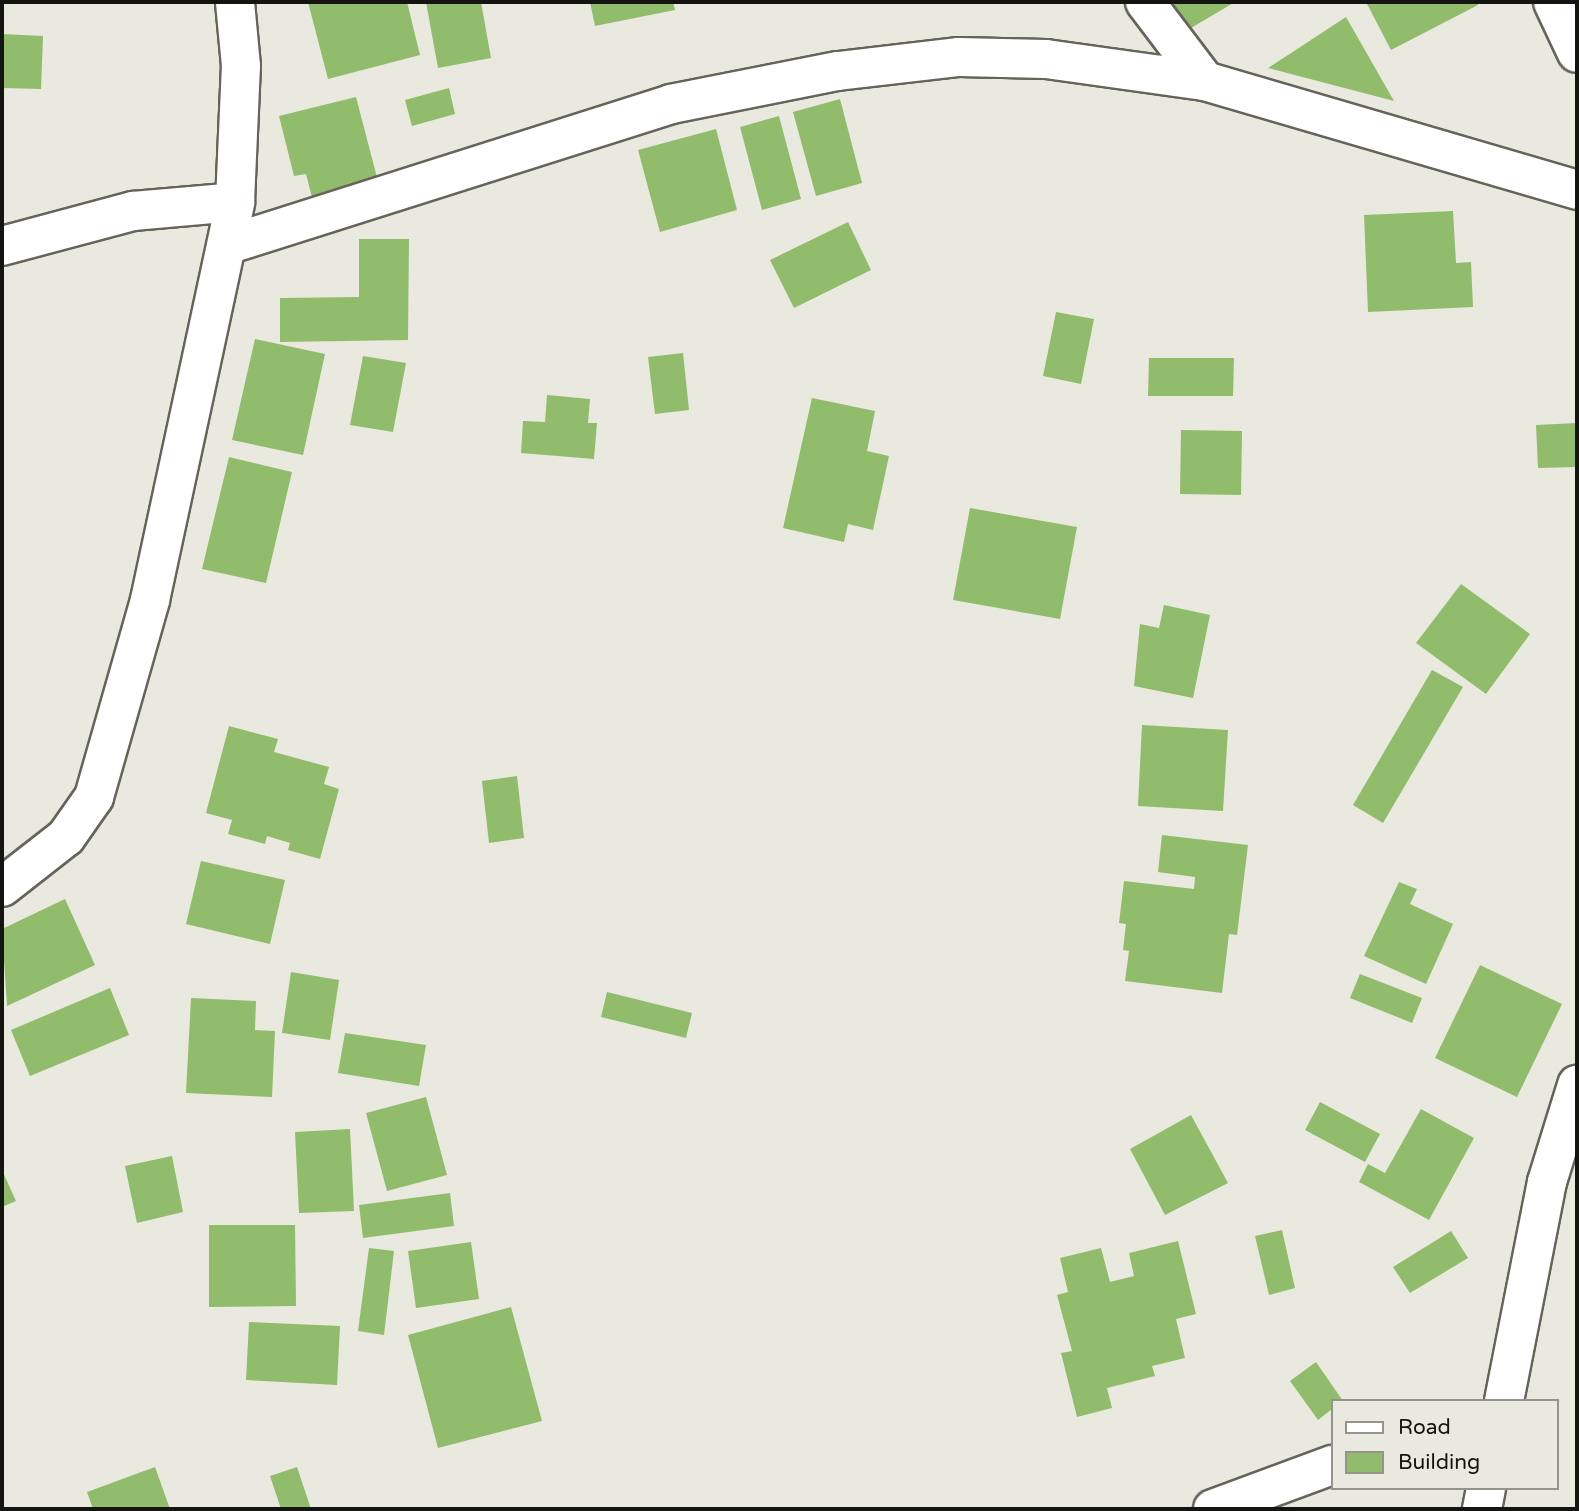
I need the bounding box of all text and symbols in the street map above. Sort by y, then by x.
legend [1330,1399,1558,1490]
text: Road [1398,1415,1451,1440]
text: Building [1398,1450,1480,1475]

